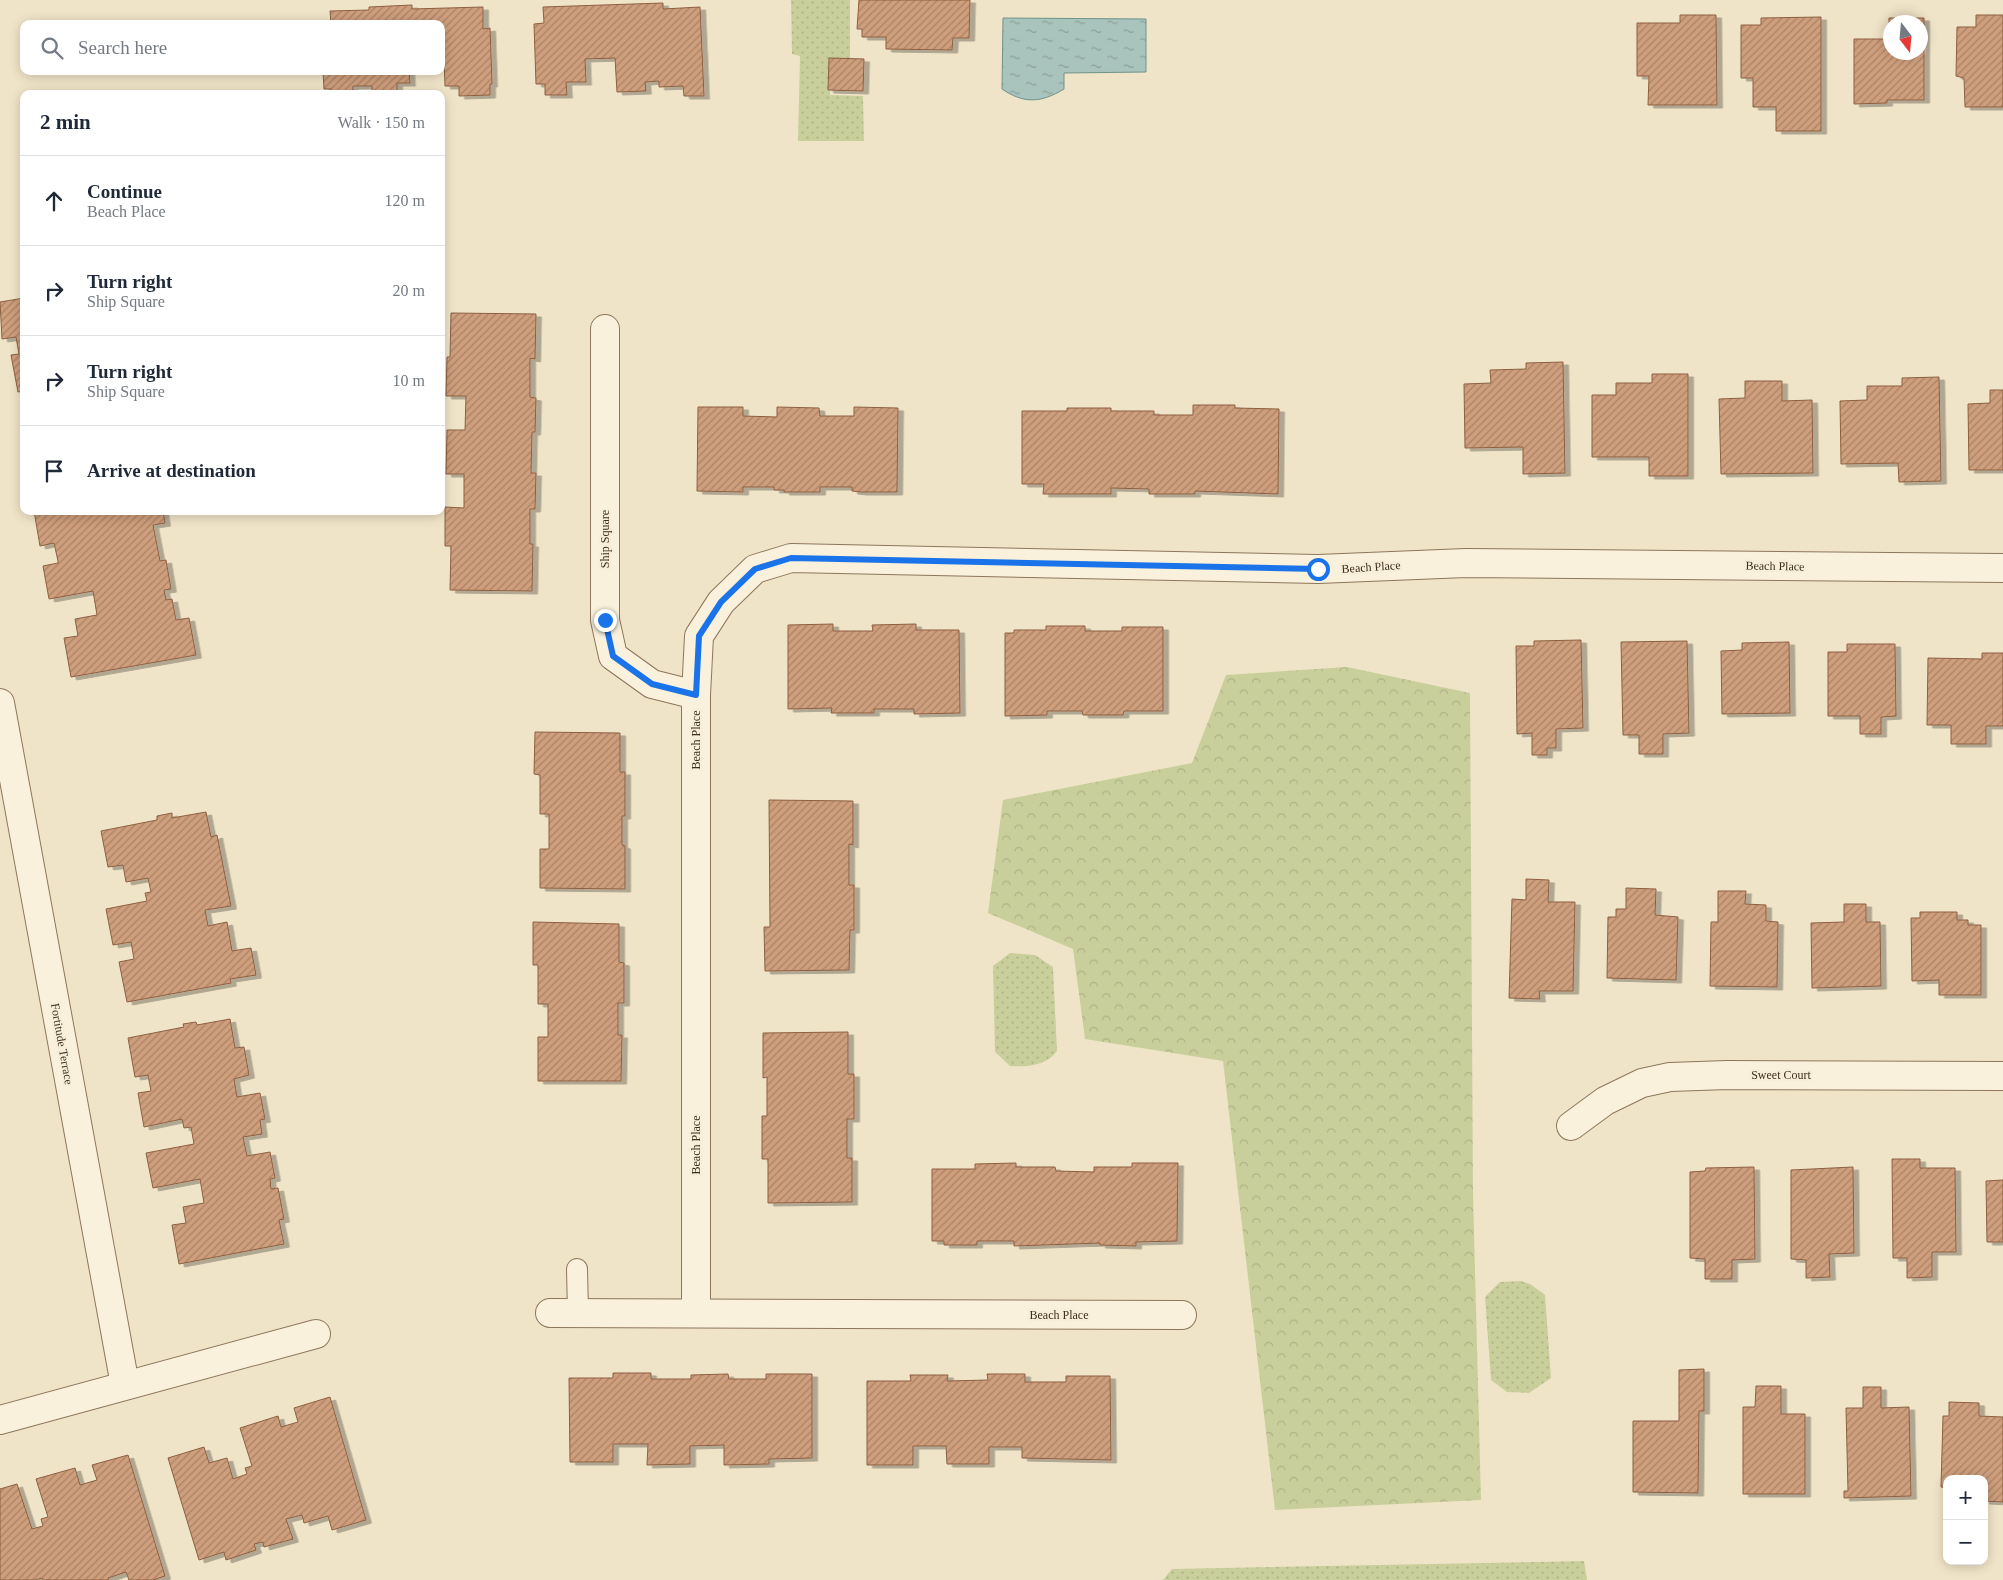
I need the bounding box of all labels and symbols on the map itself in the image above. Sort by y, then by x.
north arrow [1883,15,1928,60]
street label: Ship Square [598,510,612,568]
route start [1307,558,1330,581]
street label: Beach Place [1341,558,1401,576]
street label: Beach Place [1745,558,1805,574]
route end [594,609,617,632]
street label: Beach Place [689,711,703,769]
street label: Fortitude Terrace [48,1002,76,1086]
street label: Sweet Court [1751,1068,1811,1082]
street label: Beach Place [689,1116,703,1174]
street label: Beach Place [1030,1308,1088,1322]

